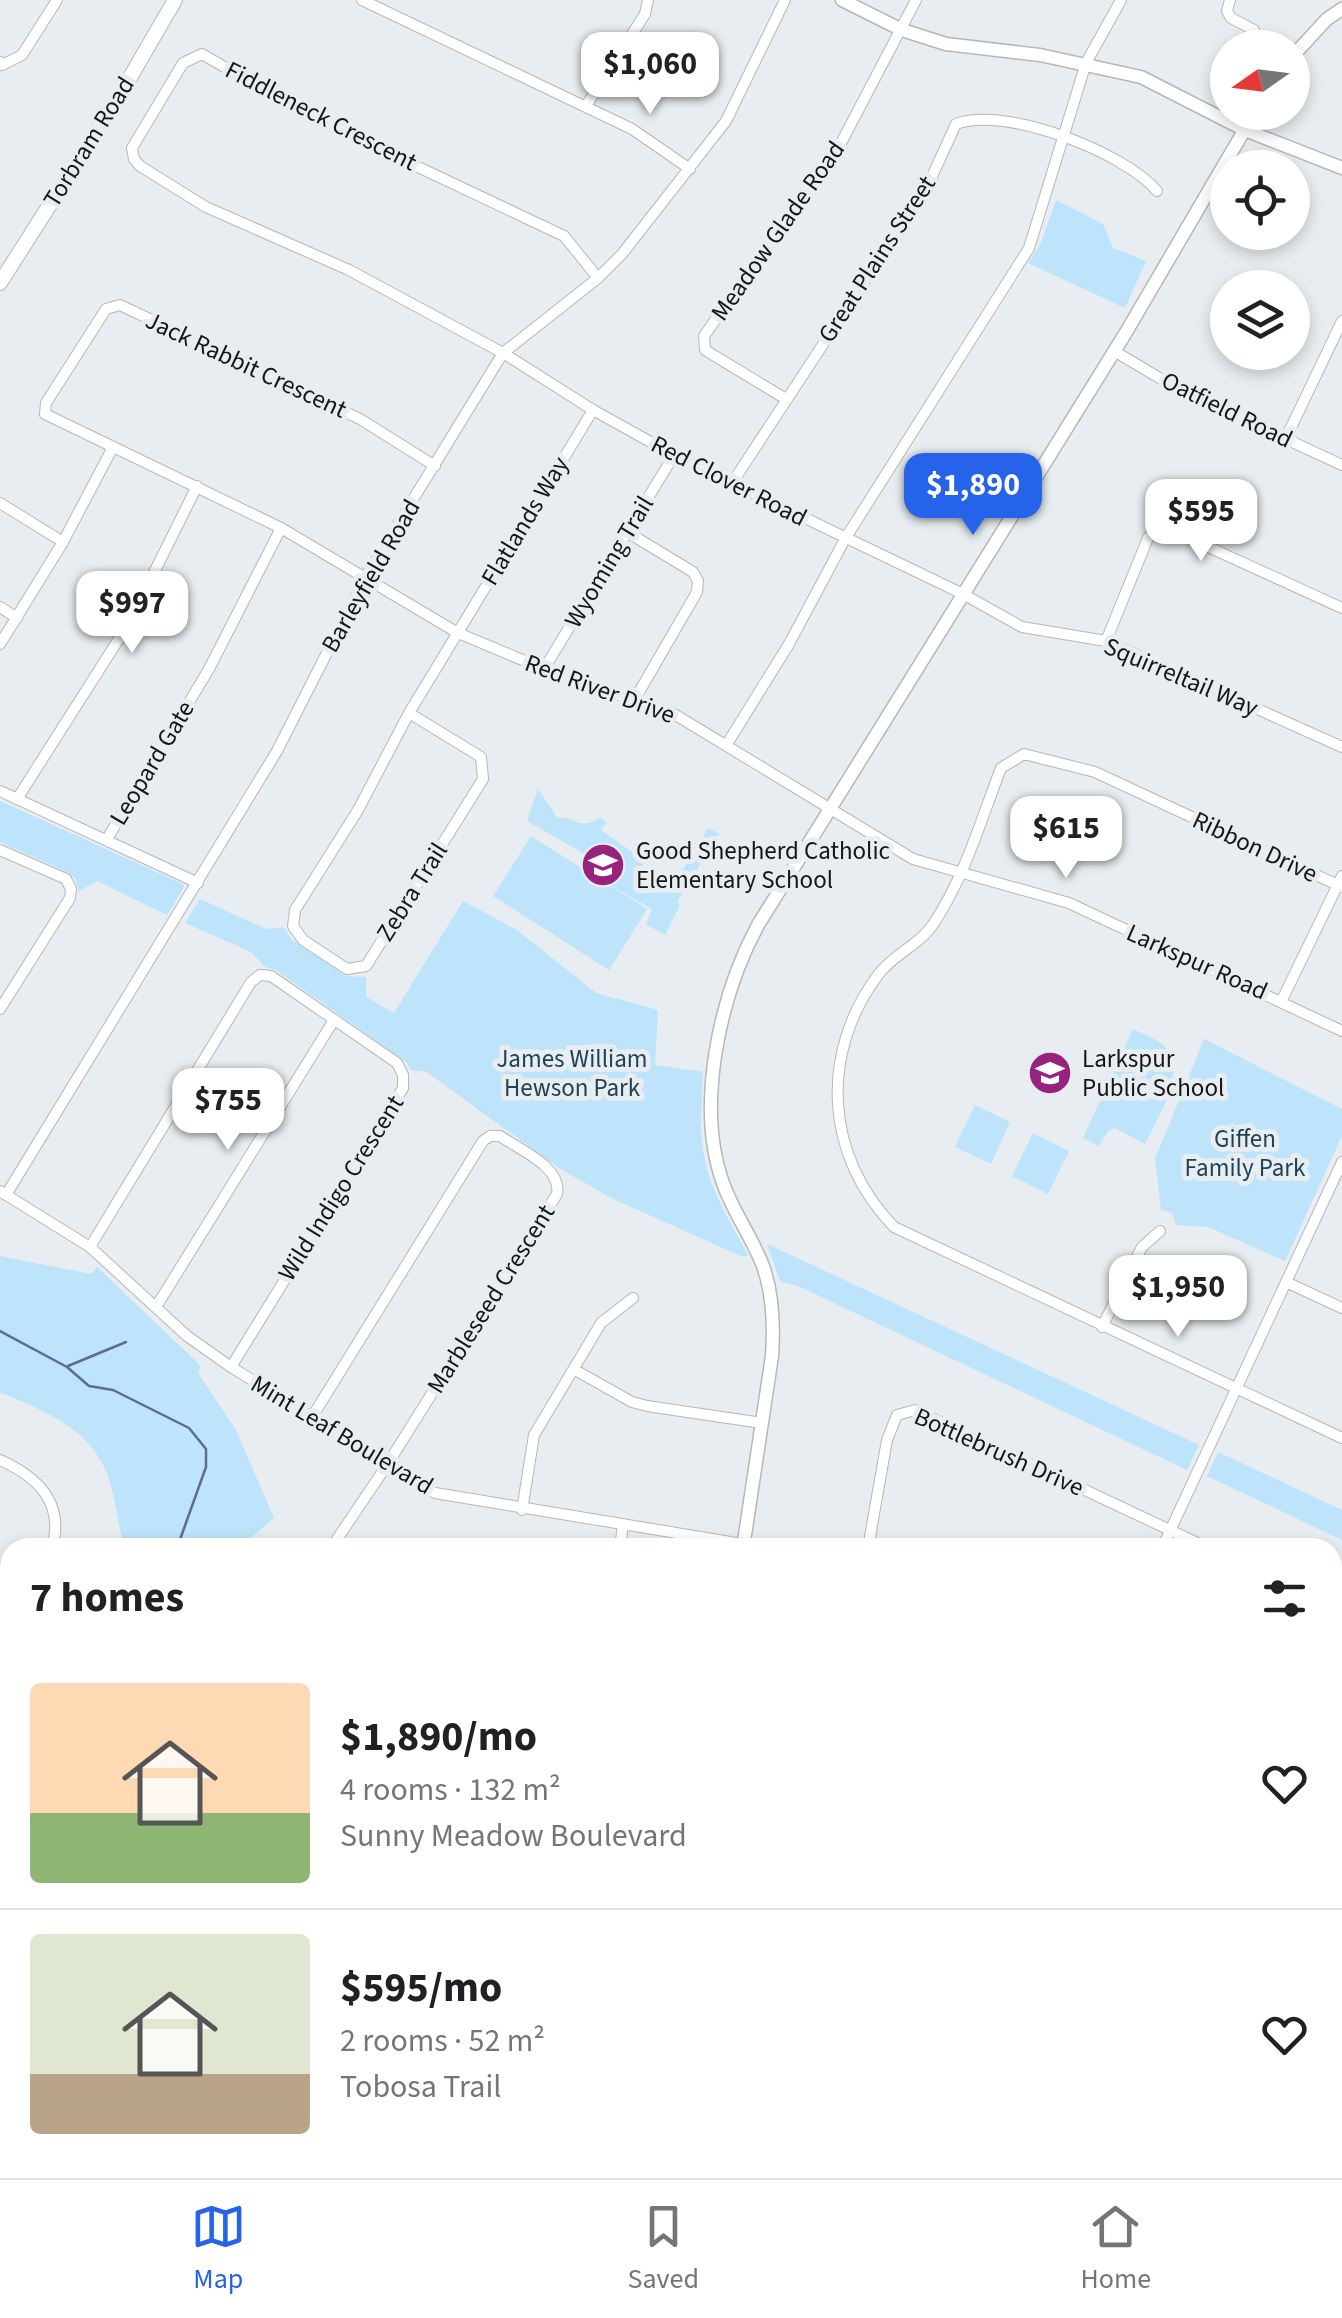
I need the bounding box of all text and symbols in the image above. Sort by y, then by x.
north arrow [1210,30,1310,130]
map controls [1210,30,1310,370]
pin: $1,060 [569,32,731,117]
text: $1,060 [603,41,697,87]
street label: Fiddleneck Crescent [219,52,424,180]
street label: Torbram Road [35,70,143,214]
street label: Meadow Glade Road [702,134,854,328]
button: locate [1210,150,1310,250]
street label: Great Plains Street [809,168,945,350]
button: layers [1210,270,1310,370]
street label: Jack Rabbit Crescent [139,303,353,428]
street label: Oatfield Road [1155,363,1299,457]
street label: Red Clover Road [645,426,813,536]
street label: Flatlands Way [472,449,578,592]
pin: $1,890 [892,453,1054,538]
text: $1,890 [926,462,1020,508]
pin: $595 [1142,479,1260,564]
text: $595 [1167,488,1235,534]
street label: Wyoming Trail [555,489,663,635]
street label: Barleyfield Road [313,493,429,659]
pin: $997 [73,571,191,656]
text: $997 [98,580,166,626]
street label: Squirreltail Way [1098,628,1264,726]
street label: Red River Drive [520,645,680,733]
street label: Leopard Gate [101,694,203,832]
pin: $615 [1007,796,1125,881]
street label: Ribbon Drive [1186,802,1324,892]
text: $615 [1032,805,1100,851]
place label: Good Shepherd Catholic Elementary School [636,833,890,898]
street label: Zebra Trail [368,836,456,948]
school or university icon: Good Shepherd Catholic Elementary School [580,842,626,888]
street label: Larkspur Road [1121,915,1273,1009]
park label: James William Hewson Park [496,1041,648,1106]
place label: Larkspur Public School [1082,1041,1224,1106]
school or university icon: Larkspur Public School [1027,1050,1073,1096]
pin: $755 [169,1068,287,1153]
text: $755 [194,1077,262,1123]
street label: Wild Indigo Crescent [269,1088,413,1288]
park label: Giffen Family Park [1185,1121,1306,1186]
street label: Marbleseed Crescent [418,1197,564,1401]
pin: $1,950 [1097,1255,1259,1340]
text: $1,950 [1131,1264,1225,1310]
street label: Mint Leaf Boulevard [244,1366,440,1504]
street label: Bottlebrush Drive [908,1398,1090,1506]
text: 7 homes [30,1568,184,1628]
icon: filters [1257,1571,1312,1626]
text: $1,890/mo [340,1707,537,1767]
icon: home [110,1723,230,1843]
icon: heart [1257,1756,1312,1811]
text: 4 rooms · 132 m² [340,1767,561,1813]
text: Sunny Meadow Boulevard [340,1813,687,1859]
text: $595/mo [340,1958,502,2018]
icon: home [110,1974,230,2094]
icon: heart [1257,2007,1312,2062]
text: 2 rooms · 52 m² [340,2018,545,2064]
text: Tobosa Trail [340,2064,501,2110]
tab: Map [191,2199,246,2299]
tab: Saved [627,2199,699,2299]
tab: Home [1081,2199,1151,2299]

